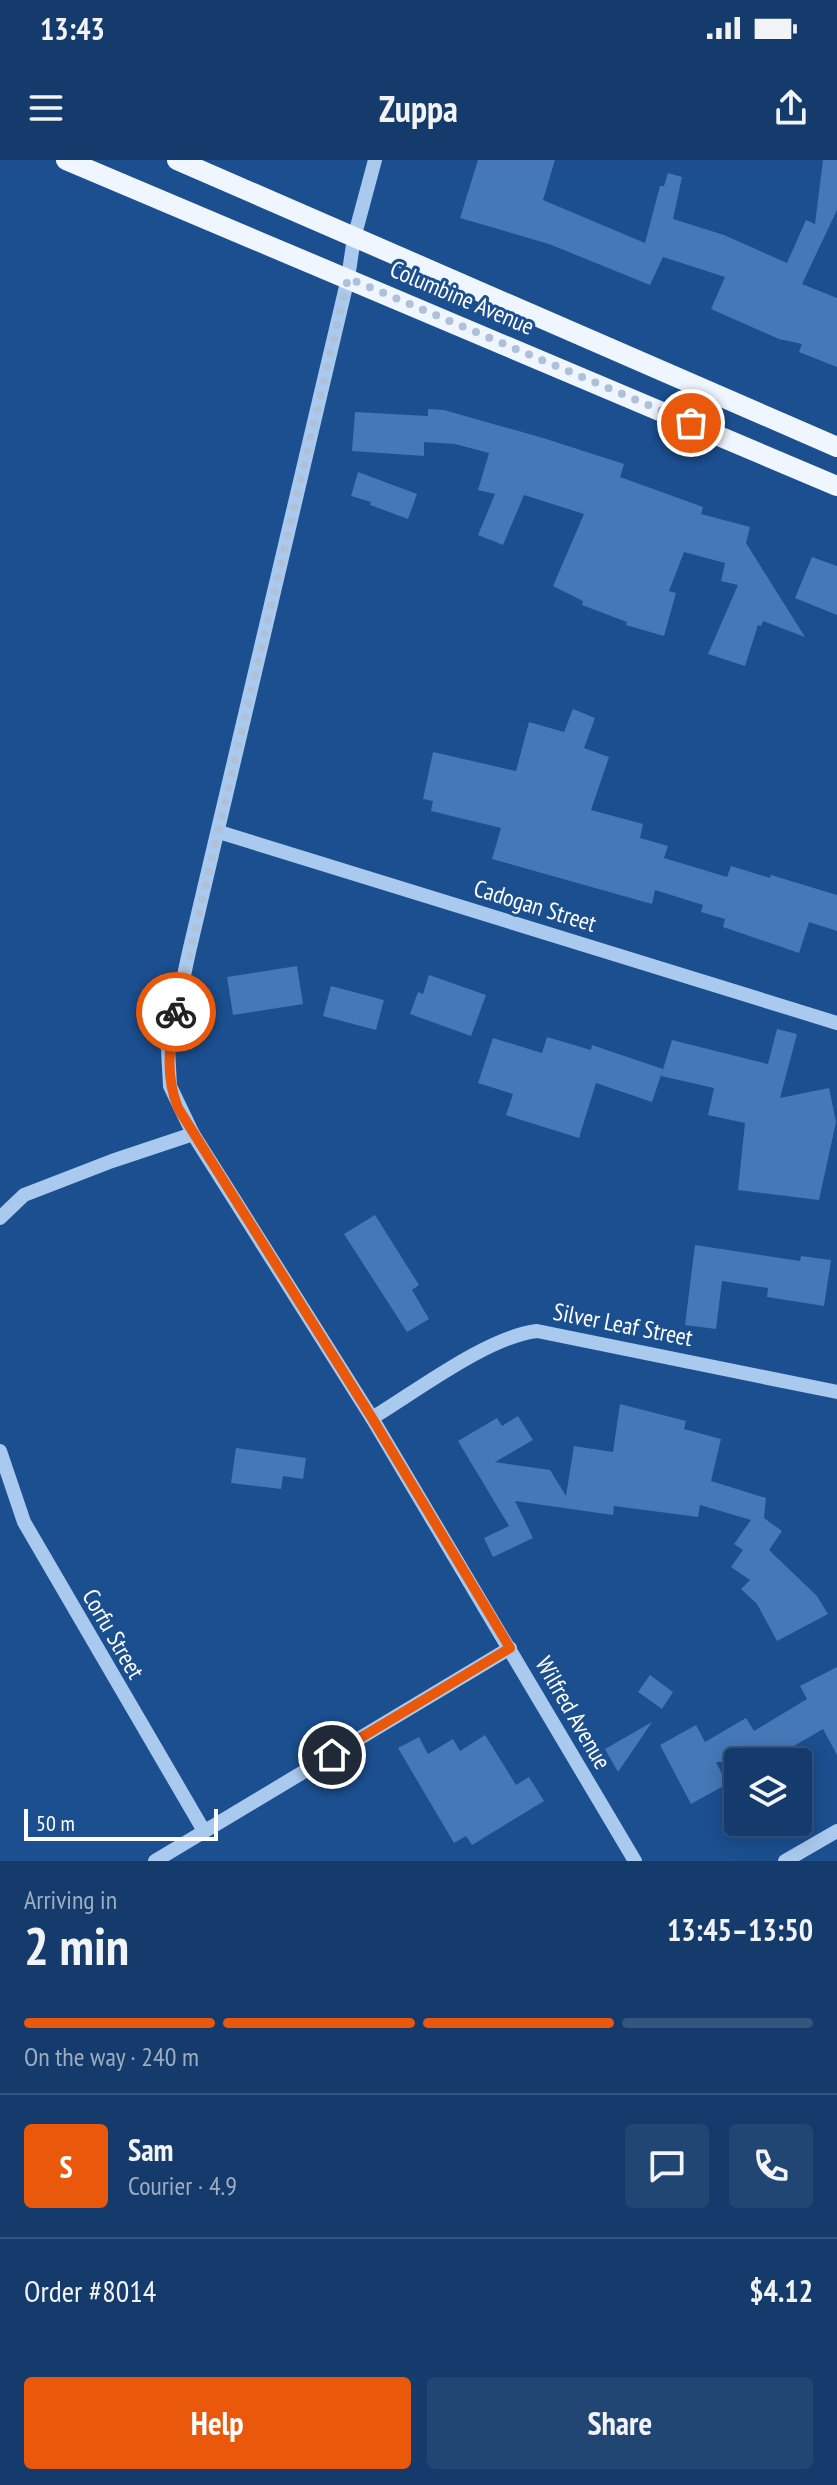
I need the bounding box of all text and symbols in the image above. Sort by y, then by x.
text: 13:43 [40,9,105,48]
text: Zuppa [379,85,458,132]
icon: menu [24,86,68,130]
icon: share [769,86,813,130]
street label: Columbine Avenue [385,253,539,342]
pin [657,389,725,457]
icon: bag [669,401,713,445]
street label: Cadogan Street [470,872,600,939]
courier [136,972,216,1052]
icon: bike [154,990,198,1034]
street label: Silver Leaf Street [551,1296,696,1353]
street label: Corfu Street [75,1583,152,1685]
street label: Wilfred Avenue [529,1651,618,1775]
pin [298,1721,366,1789]
icon: home [310,1733,354,1777]
map controls [724,1748,812,1836]
button: layers [724,1748,812,1836]
scale bar [24,1805,218,1841]
text: 50 m [36,1809,75,1837]
text: Arriving in [24,1883,117,1916]
text: 13:45–13:50 [667,1910,813,1949]
text: 2 min [24,1912,129,1979]
text: On the way · 240 m [24,2040,199,2073]
button: chat [625,2124,709,2208]
button: phone [729,2124,813,2208]
text: Sam [128,2130,173,2169]
text: S [59,2147,73,2186]
text: Courier · 4.9 [128,2169,237,2202]
text: Order #8014 [24,2271,156,2310]
text: $4.12 [749,2271,813,2310]
button: Help [24,2377,411,2469]
button: Share [427,2377,813,2469]

